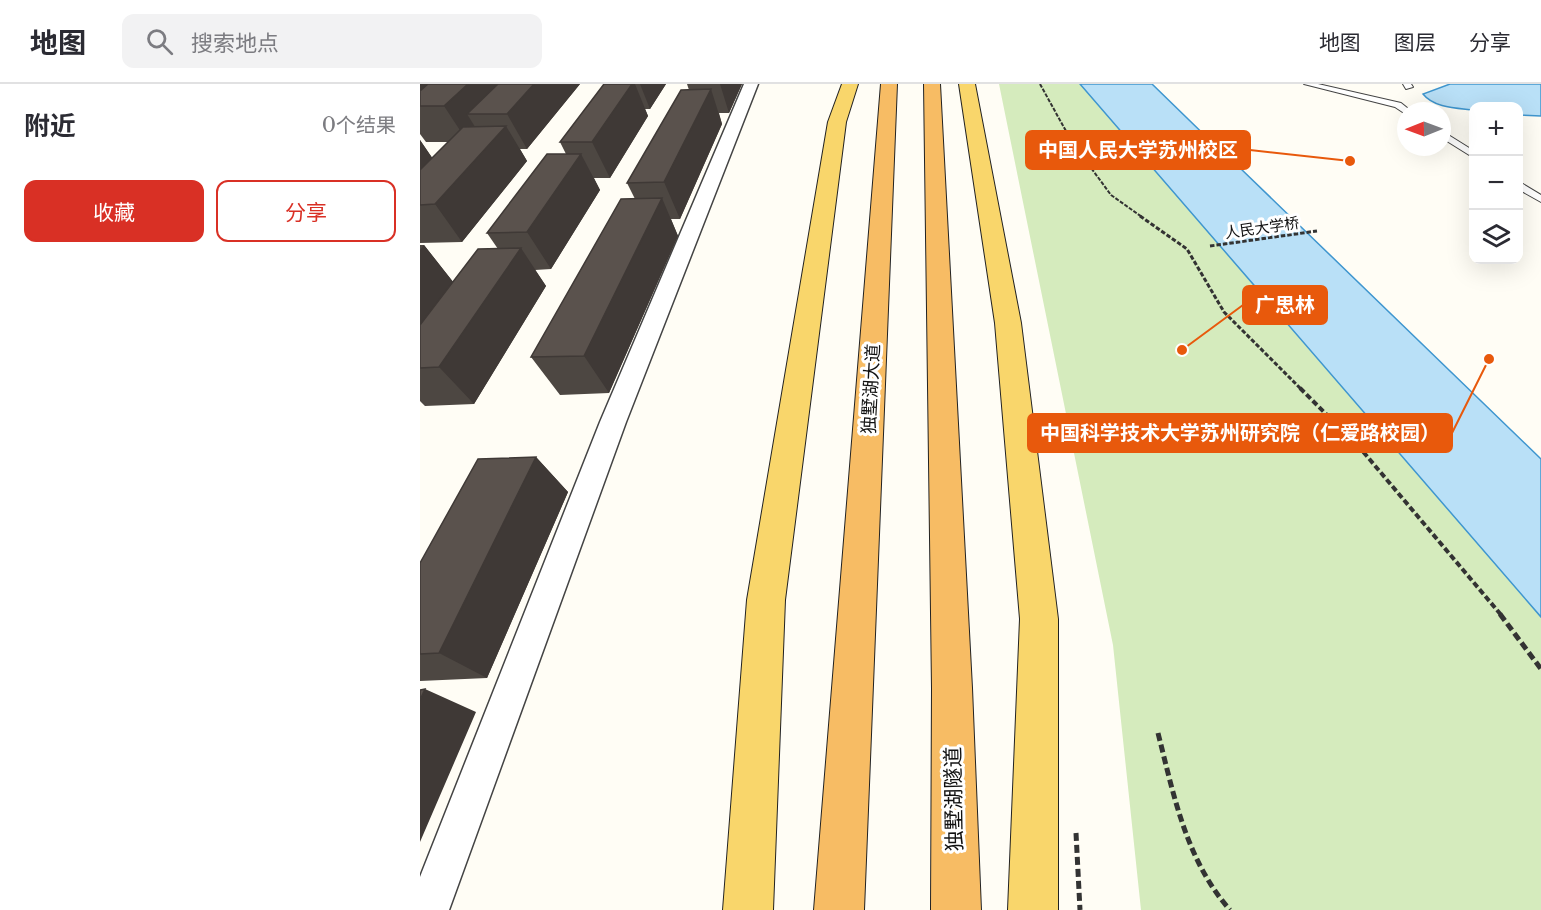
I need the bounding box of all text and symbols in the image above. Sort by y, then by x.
search box [122,14,542,68]
icon: search [143,25,176,58]
text: 地图 [30,26,86,61]
text: 搜索地点 [191,30,279,57]
text: 地图 [1319,30,1361,56]
text: 图层 [1394,30,1436,56]
text: 分享 [1469,30,1511,56]
north arrow [1397,102,1451,156]
map controls [1469,102,1523,264]
button: + [1469,102,1523,156]
text: 附近 [24,110,76,142]
text: 0个结果 [322,113,396,137]
callout: 中国人民大学苏州校区 [1026,131,1250,169]
text: 中国人民大学苏州校区 [1038,138,1238,162]
button: − [1469,156,1523,210]
button: 收藏 [24,180,204,242]
button: 分享 [216,180,396,242]
button: layers [1469,210,1523,264]
street label: 人民大学桥 [1223,213,1300,242]
callout: 广思林 [1243,286,1327,324]
text: 广思林 [1255,293,1315,317]
street label: 独墅湖大道 [858,343,884,435]
callout: 中国科学技术大学苏州研究院（仁爱路校园） [1028,414,1452,452]
text: 中国科学技术大学苏州研究院（仁爱路校园） [1040,421,1440,445]
street label: 独墅湖隧道 [940,746,968,852]

